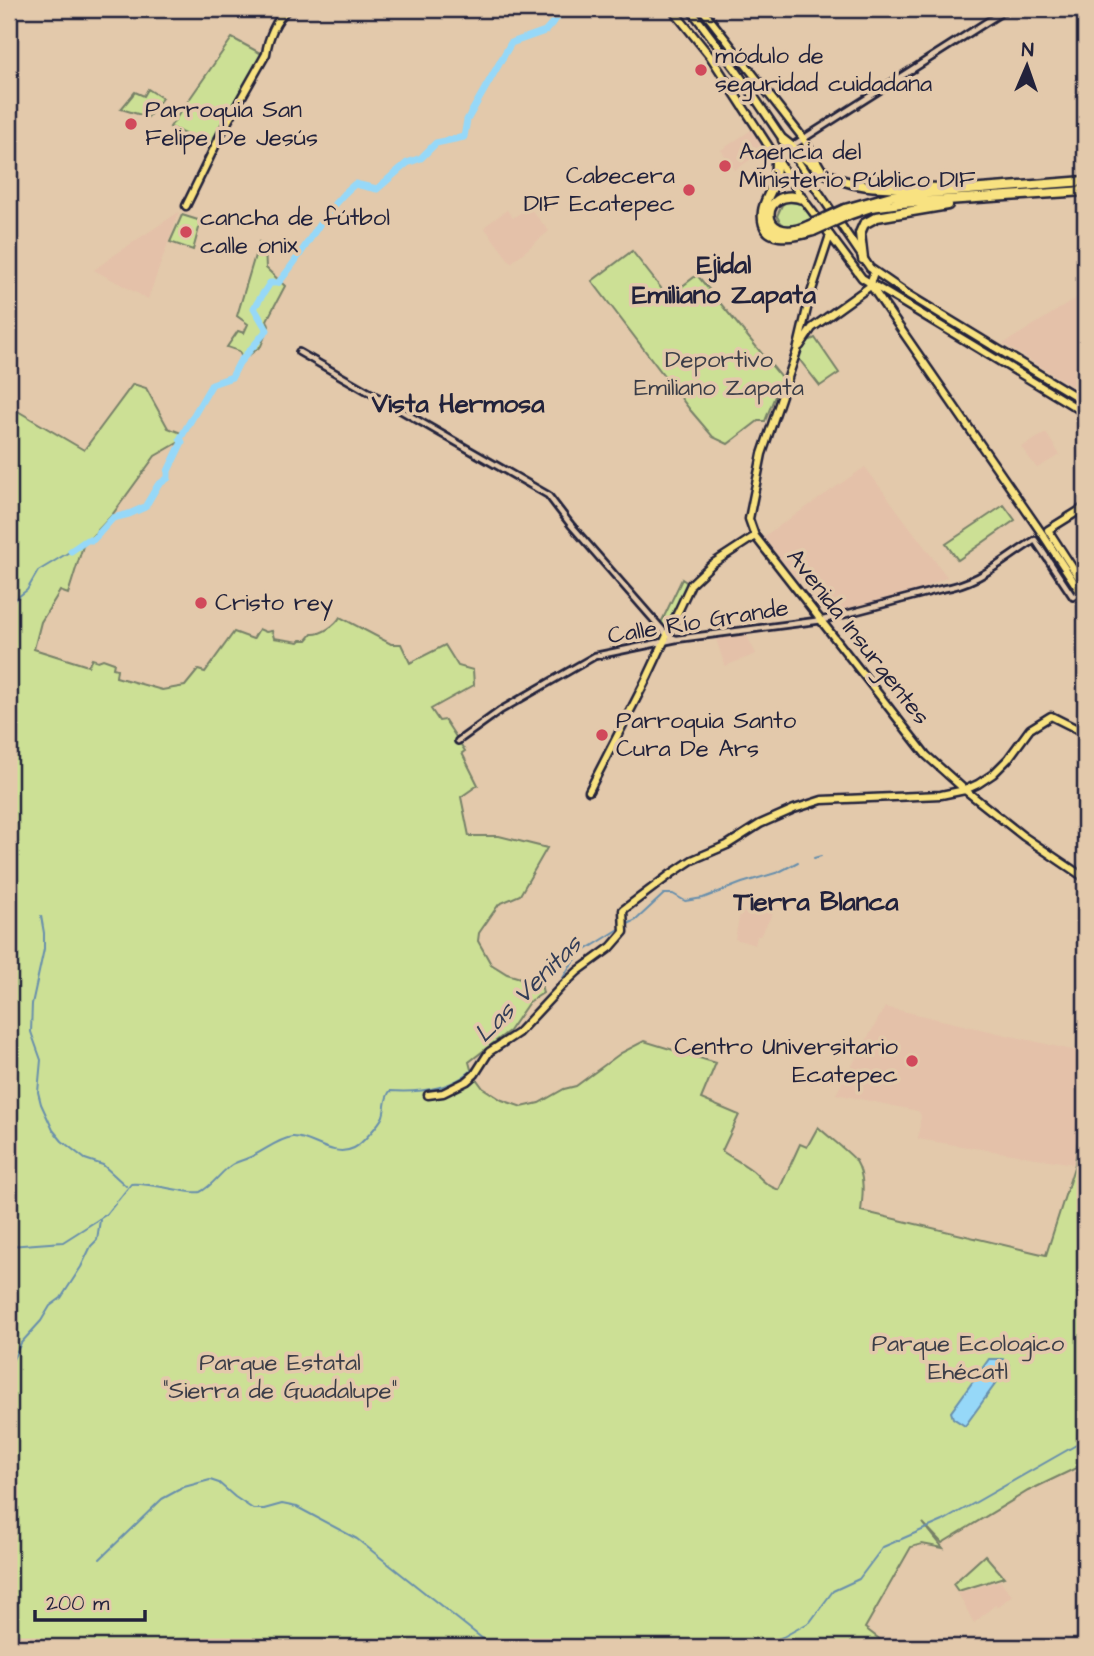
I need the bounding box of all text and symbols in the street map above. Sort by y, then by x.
north arrow [992,32,1062,102]
text: N [1021,37,1034,64]
place label: módulo de seguridad cuidadana [715,39,932,102]
marker: módulo de seguridad cuidadana [693,62,709,78]
place label: Parroquia San Felipe De Jesús [145,93,318,155]
marker: Parroquia San Felipe De Jesús [123,116,139,132]
place label: Agencia del Ministerio Público DIF [739,135,976,197]
marker: Agencia del Ministerio Público DIF [717,158,733,174]
place label: Cabecera DIF Ecatepec [524,159,675,221]
marker: Cabecera DIF Ecatepec [681,182,697,198]
place label: cancha de fútbol calle onix [200,201,390,263]
marker: cancha de fútbol calle onix [178,224,194,240]
district label: Ejidal Emiliano Zapata [632,247,817,313]
park label: Deportivo Emiliano Zapata [634,343,804,405]
district label: Vista Hermosa [371,386,545,422]
street label: Avenida Insurgentes [777,542,938,733]
place label: Cristo rey [215,586,333,621]
street label: Calle Río Grande [605,591,791,653]
marker: Cristo rey [193,595,209,611]
place label: Parroquia Santo Cura De Ars [616,704,797,766]
marker: Parroquia Santo Cura De Ars [594,727,610,743]
district label: Tierra Blanca [732,884,899,920]
water label: Las Venitas [466,926,591,1051]
place label: Centro Universitario Ecatepec [674,1030,899,1092]
marker: Centro Universitario Ecatepec [904,1053,920,1069]
park label: Parque Ecologico Ehécatl [872,1327,1065,1389]
park label: Parque Estatal "Sierra de Guadalupe" [163,1346,398,1408]
scale bar [35,1579,145,1623]
text: 200 m [46,1589,110,1618]

